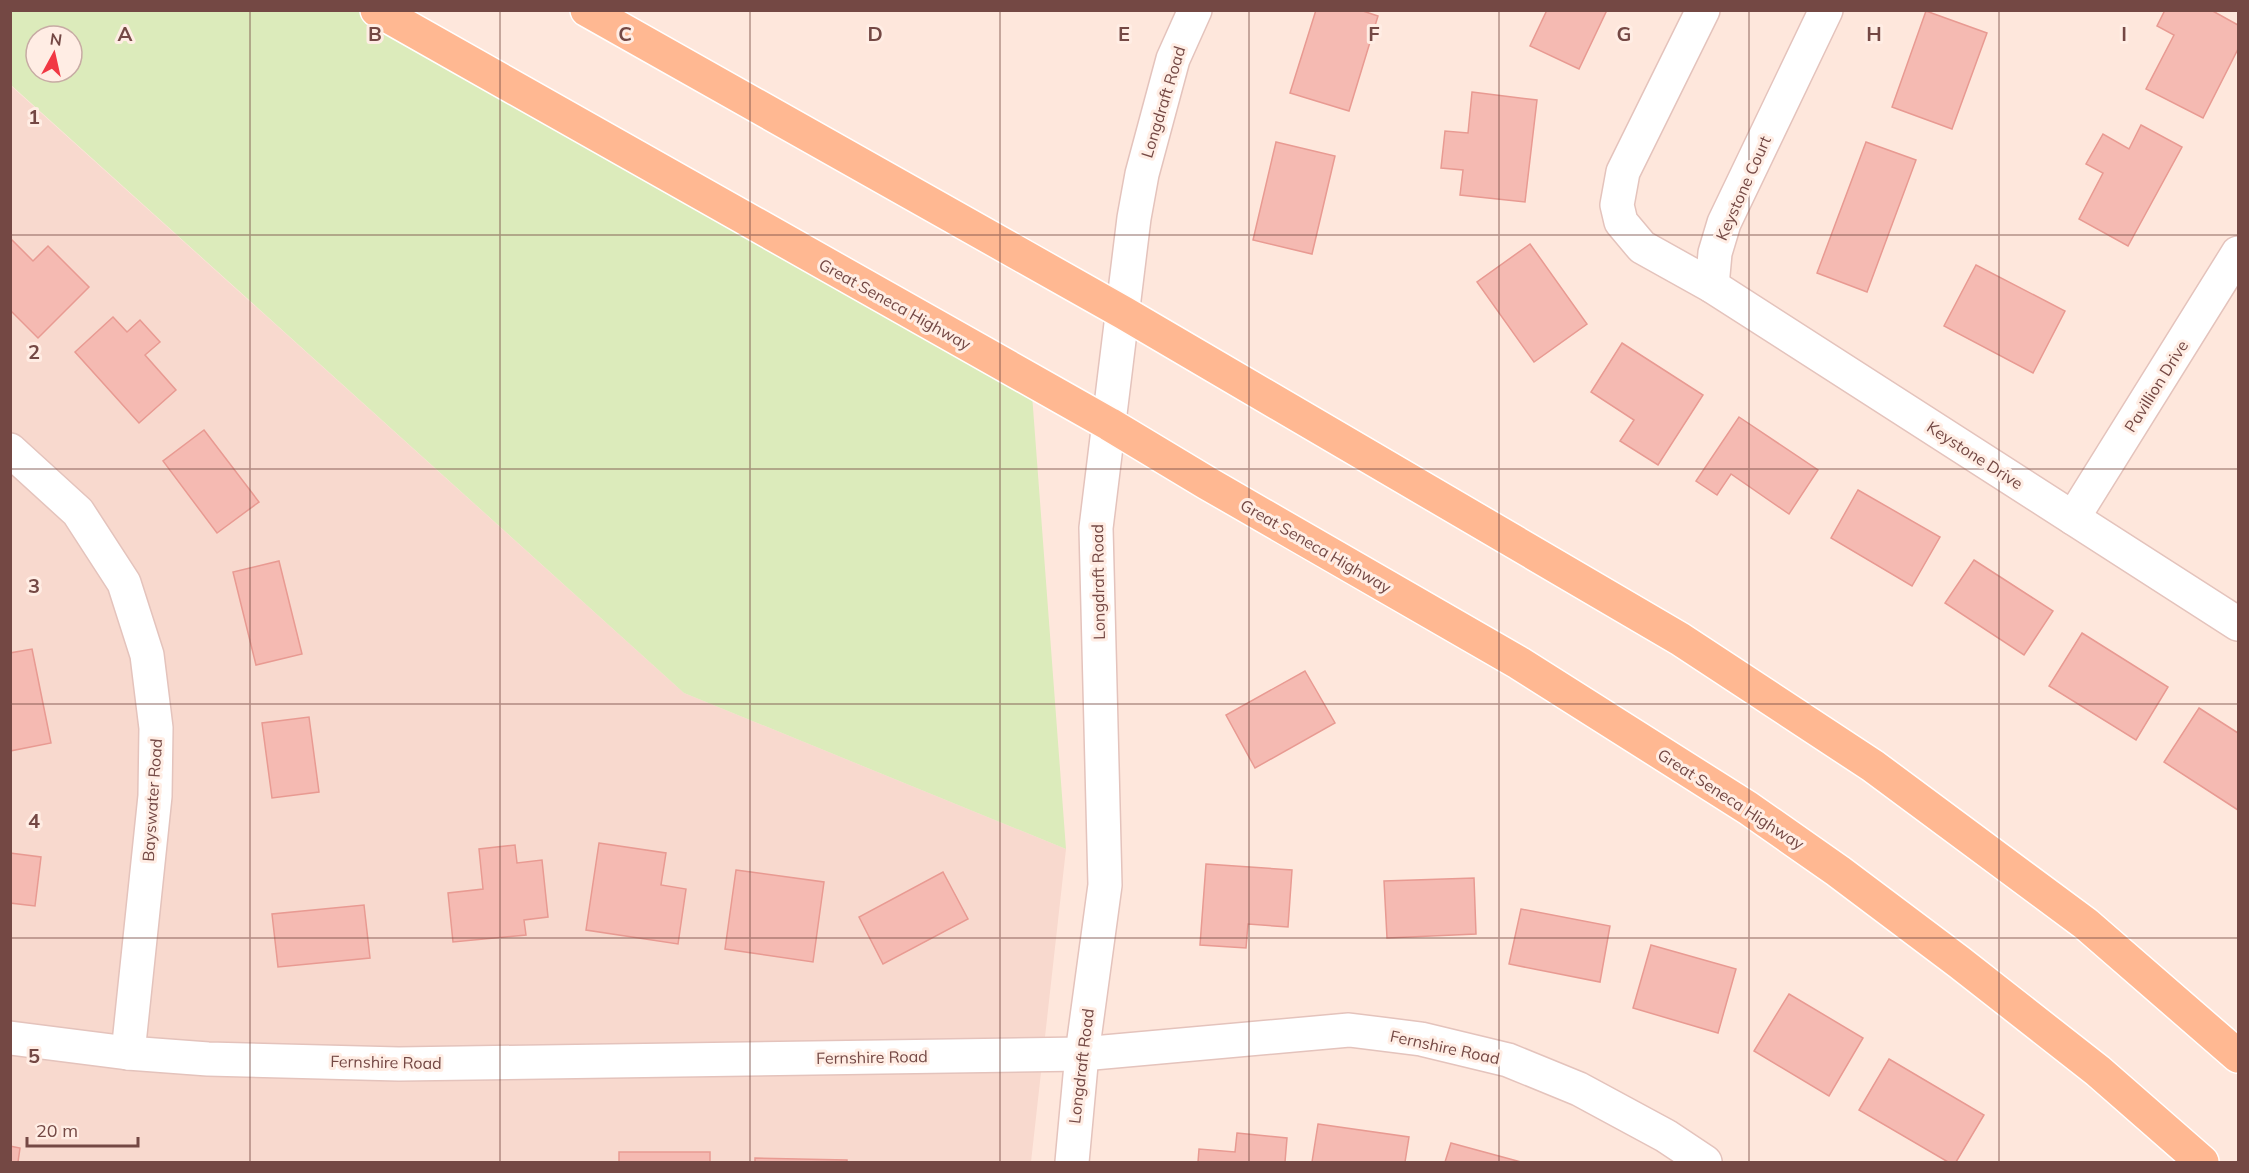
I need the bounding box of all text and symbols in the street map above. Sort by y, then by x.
text: A [118,21,133,46]
text: B [368,21,382,46]
text: C [618,21,632,46]
text: D [867,21,883,46]
text: E [1118,21,1130,46]
text: F [1368,21,1380,46]
text: G [1617,21,1631,46]
text: H [1866,21,1882,46]
text: I [2121,21,2127,46]
north arrow [24,24,84,84]
text: N [49,28,63,50]
street label: Longdraft Road [1137,44,1189,160]
text: 1 [28,104,40,129]
street label: Keystone Court [1711,132,1775,243]
street label: Great Seneca Highway [816,254,975,354]
street label: Pavillion Drive [2120,336,2192,436]
text: 2 [28,339,40,364]
street label: Keystone Drive [1923,417,2027,493]
street label: Great Seneca Highway [1237,495,1395,598]
street label: Longdraft Road [1087,524,1109,640]
text: 3 [28,573,40,598]
street label: Bayswater Road [138,738,166,862]
street label: Great Seneca Highway [1654,744,1808,854]
text: 4 [28,808,40,833]
street label: Longdraft Road [1064,1007,1098,1125]
street label: Fernshire Road [1388,1026,1502,1068]
text: 5 [28,1043,40,1068]
street label: Fernshire Road [816,1046,928,1068]
street label: Fernshire Road [330,1051,442,1073]
scale bar [27,1110,138,1148]
text: 20 m [36,1119,78,1142]

